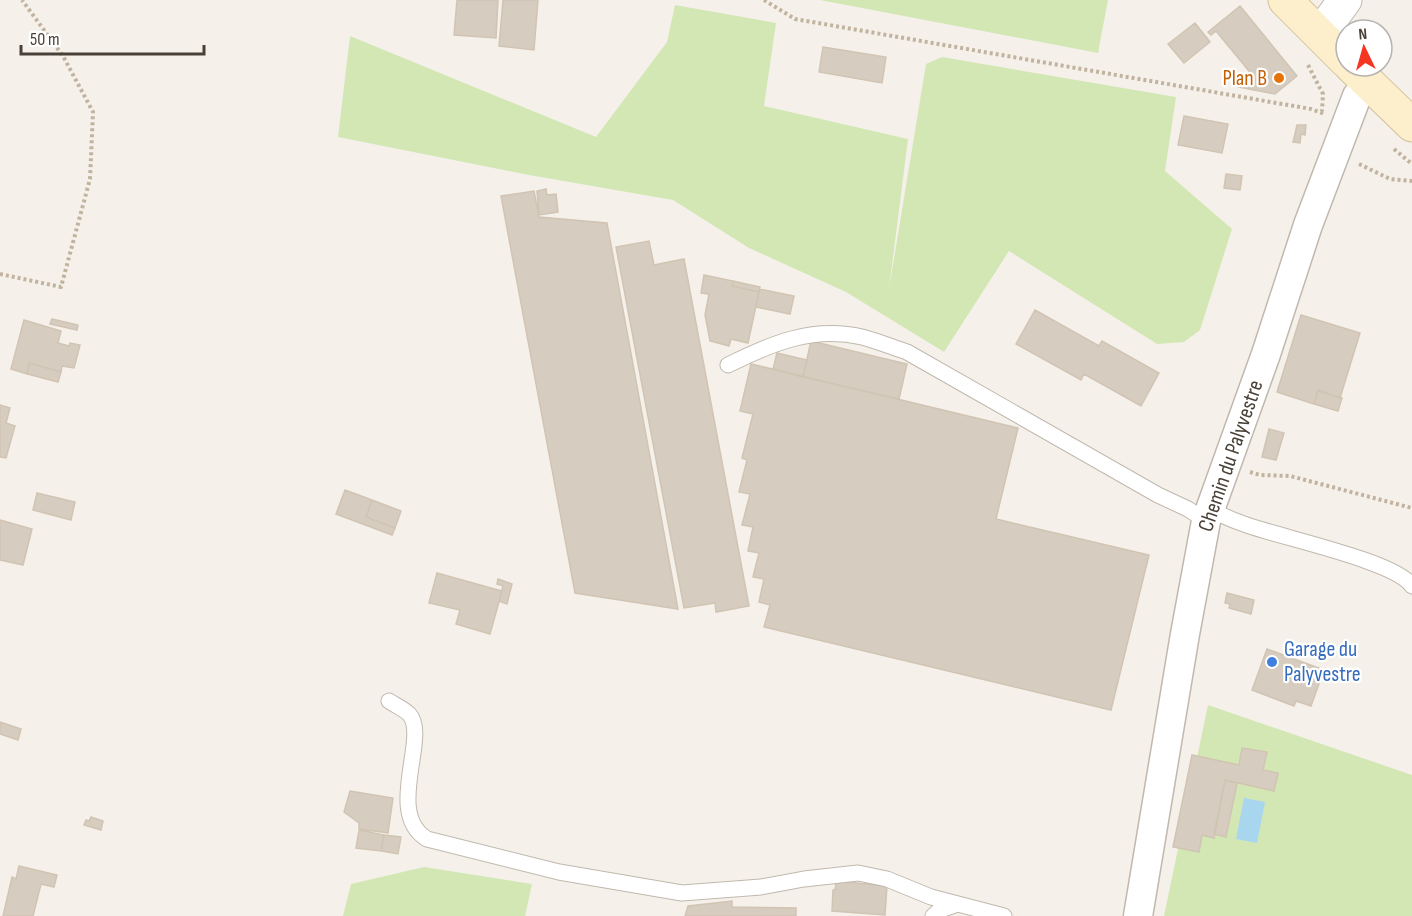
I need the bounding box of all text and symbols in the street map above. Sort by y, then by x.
scale bar [21,18,204,56]
north arrow [1334,18,1394,78]
text: N [1358,25,1368,44]
text: 50 m [30,29,60,50]
place label: Plan B [1222,65,1267,92]
marker: Plan B [1272,71,1286,85]
street label: Chemin du Palyvestre [1192,377,1270,535]
place label: Garage du Palyvestre [1284,636,1361,688]
marker: Garage du Palyvestre [1265,655,1279,669]

